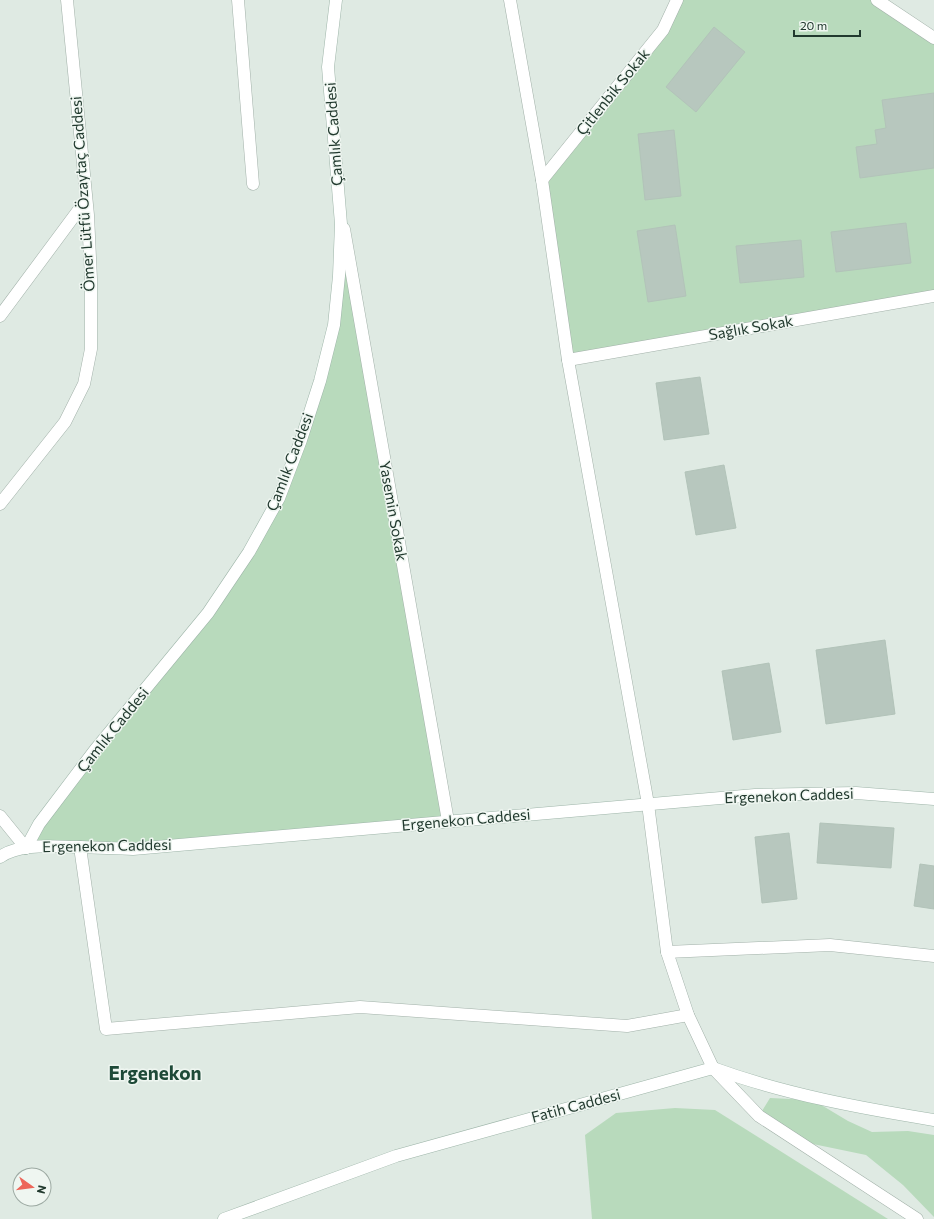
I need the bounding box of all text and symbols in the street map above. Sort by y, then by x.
scale bar [794,12,860,38]
text: 20 m [800,18,827,32]
street label: Çitlenbik Sokak [572,44,653,138]
street label: Çamlık Caddesi [320,82,346,187]
street label: Ömer Lütfü Özaytaç Caddesi [66,96,98,292]
street label: Sağlık Sokak [707,311,794,343]
street label: Çamlık Caddesi [262,410,316,513]
street label: Yasemin Sokak [376,459,412,562]
street label: Çamlık Caddesi [73,683,152,775]
street label: Ergenekon Caddesi [724,784,854,806]
street label: Ergenekon Caddesi [401,804,531,834]
street label: Ergenekon Caddesi [42,835,172,855]
district label: Ergenekon [108,1061,202,1084]
street label: Fatih Caddesi [529,1084,622,1126]
north arrow [12,1167,52,1207]
text: N [35,1184,49,1195]

